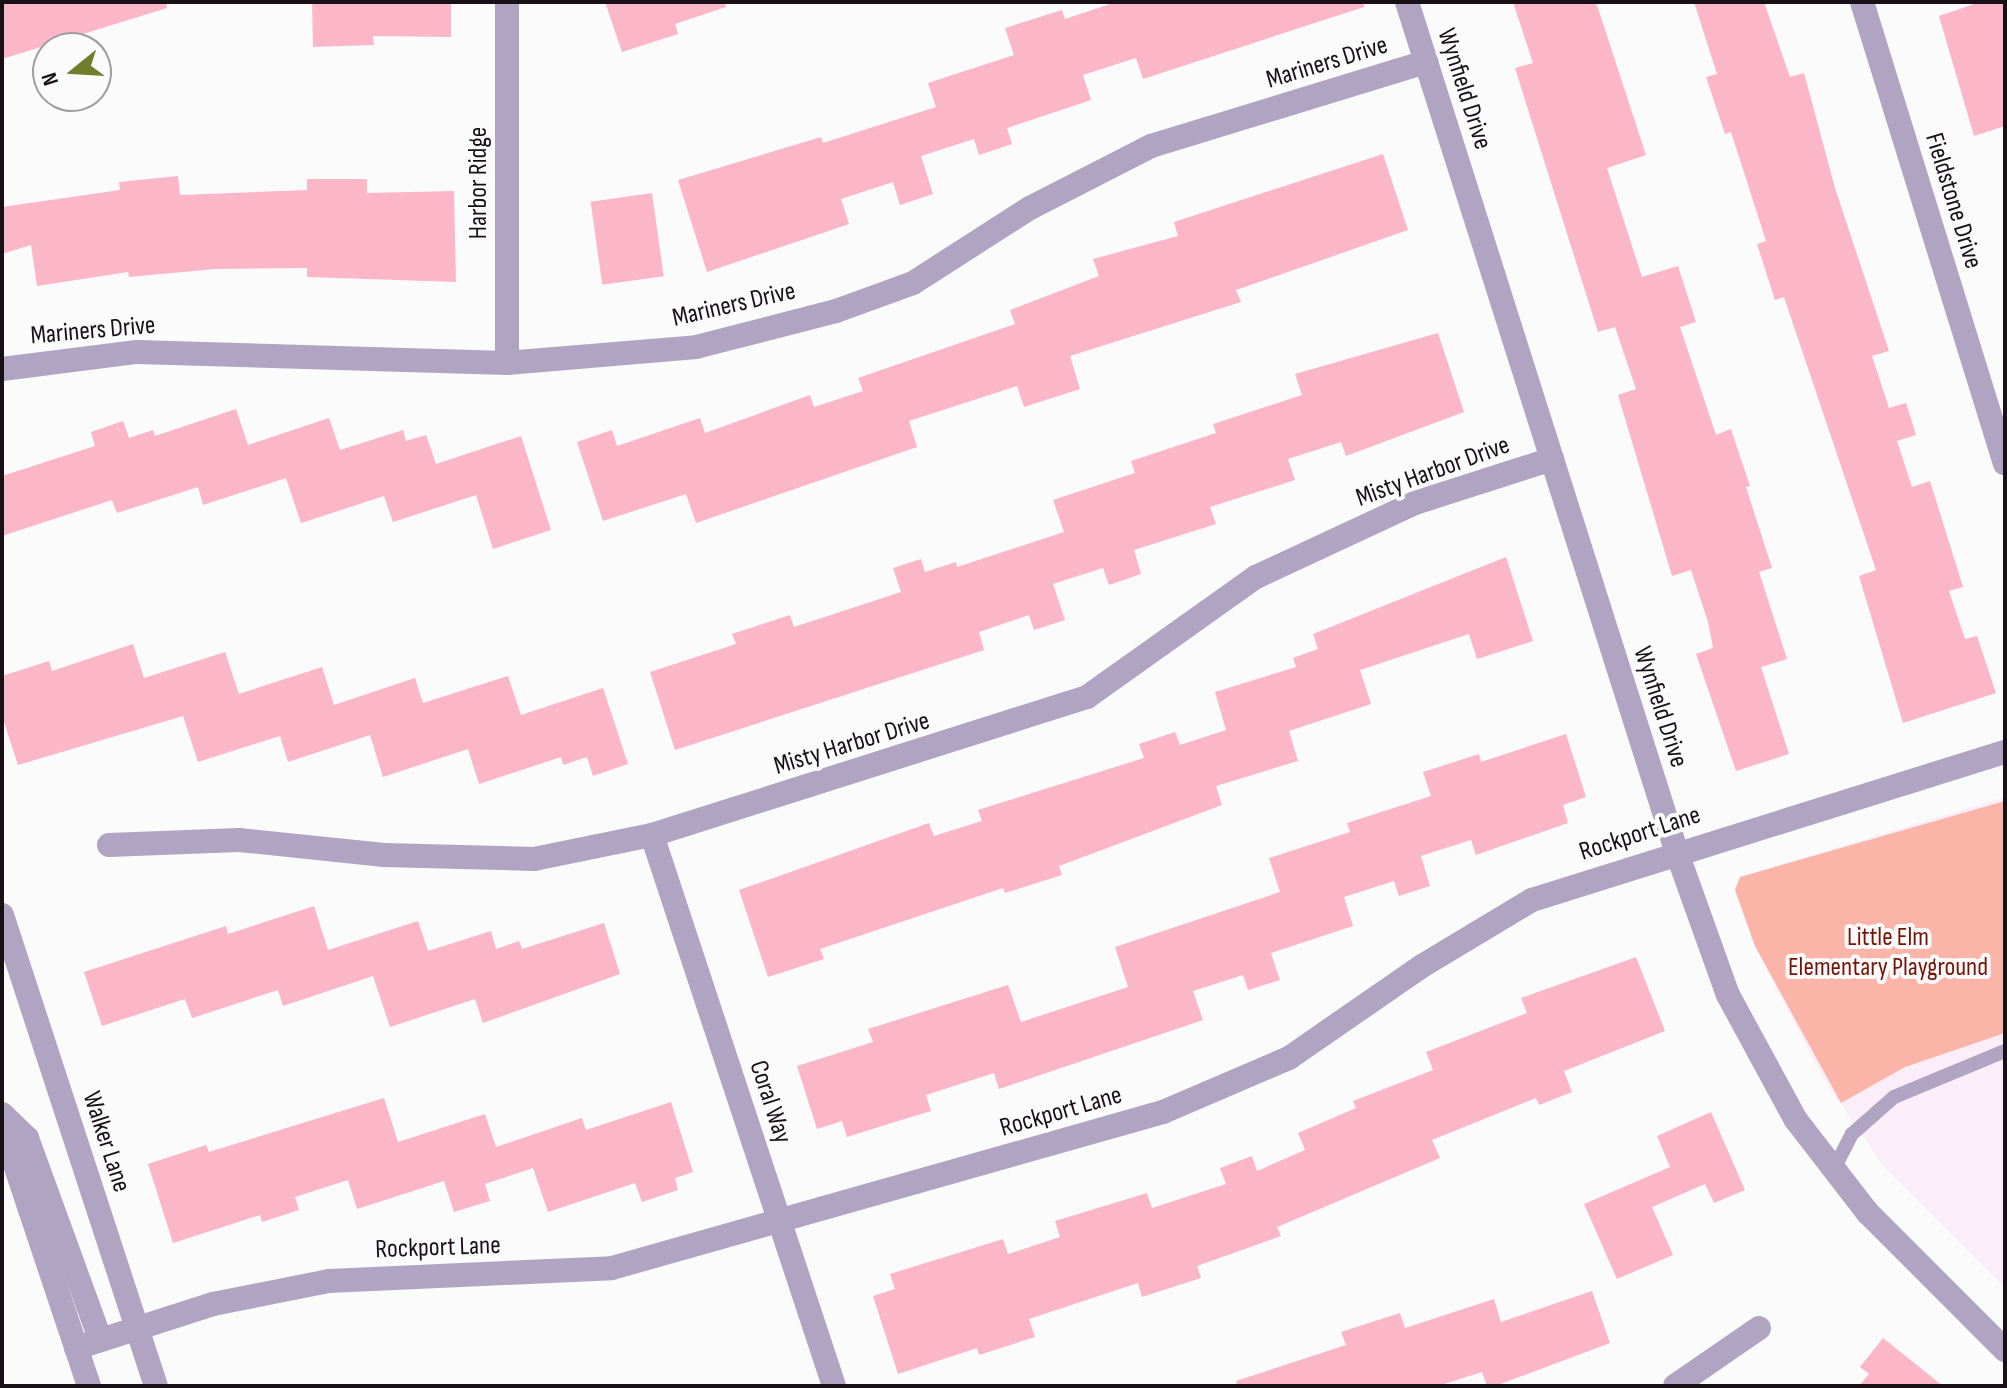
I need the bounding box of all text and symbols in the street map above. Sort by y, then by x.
street label: Wynfield Drive [1430,25,1498,153]
street label: Mariners Drive [1263,30,1391,96]
north arrow [32,32,112,112]
text: N [36,69,65,89]
street label: Harbor Ridge [463,127,495,239]
street label: Fieldstone Drive [1918,129,1988,273]
street label: Mariners Drive [669,276,799,334]
street label: Mariners Drive [29,310,157,352]
street label: Misty Harbor Drive [1352,430,1514,514]
street label: Wynfield Drive [1626,643,1694,771]
street label: Misty Harbor Drive [770,706,934,782]
street label: Rockport Lane [1576,800,1704,868]
park label: Little Elm Elementary Playground [1788,922,1988,984]
street label: Coral Way [742,1057,798,1147]
street label: Rockport Lane [996,1080,1126,1144]
street label: Walker Lane [75,1088,137,1196]
street label: Rockport Lane [375,1230,501,1266]

